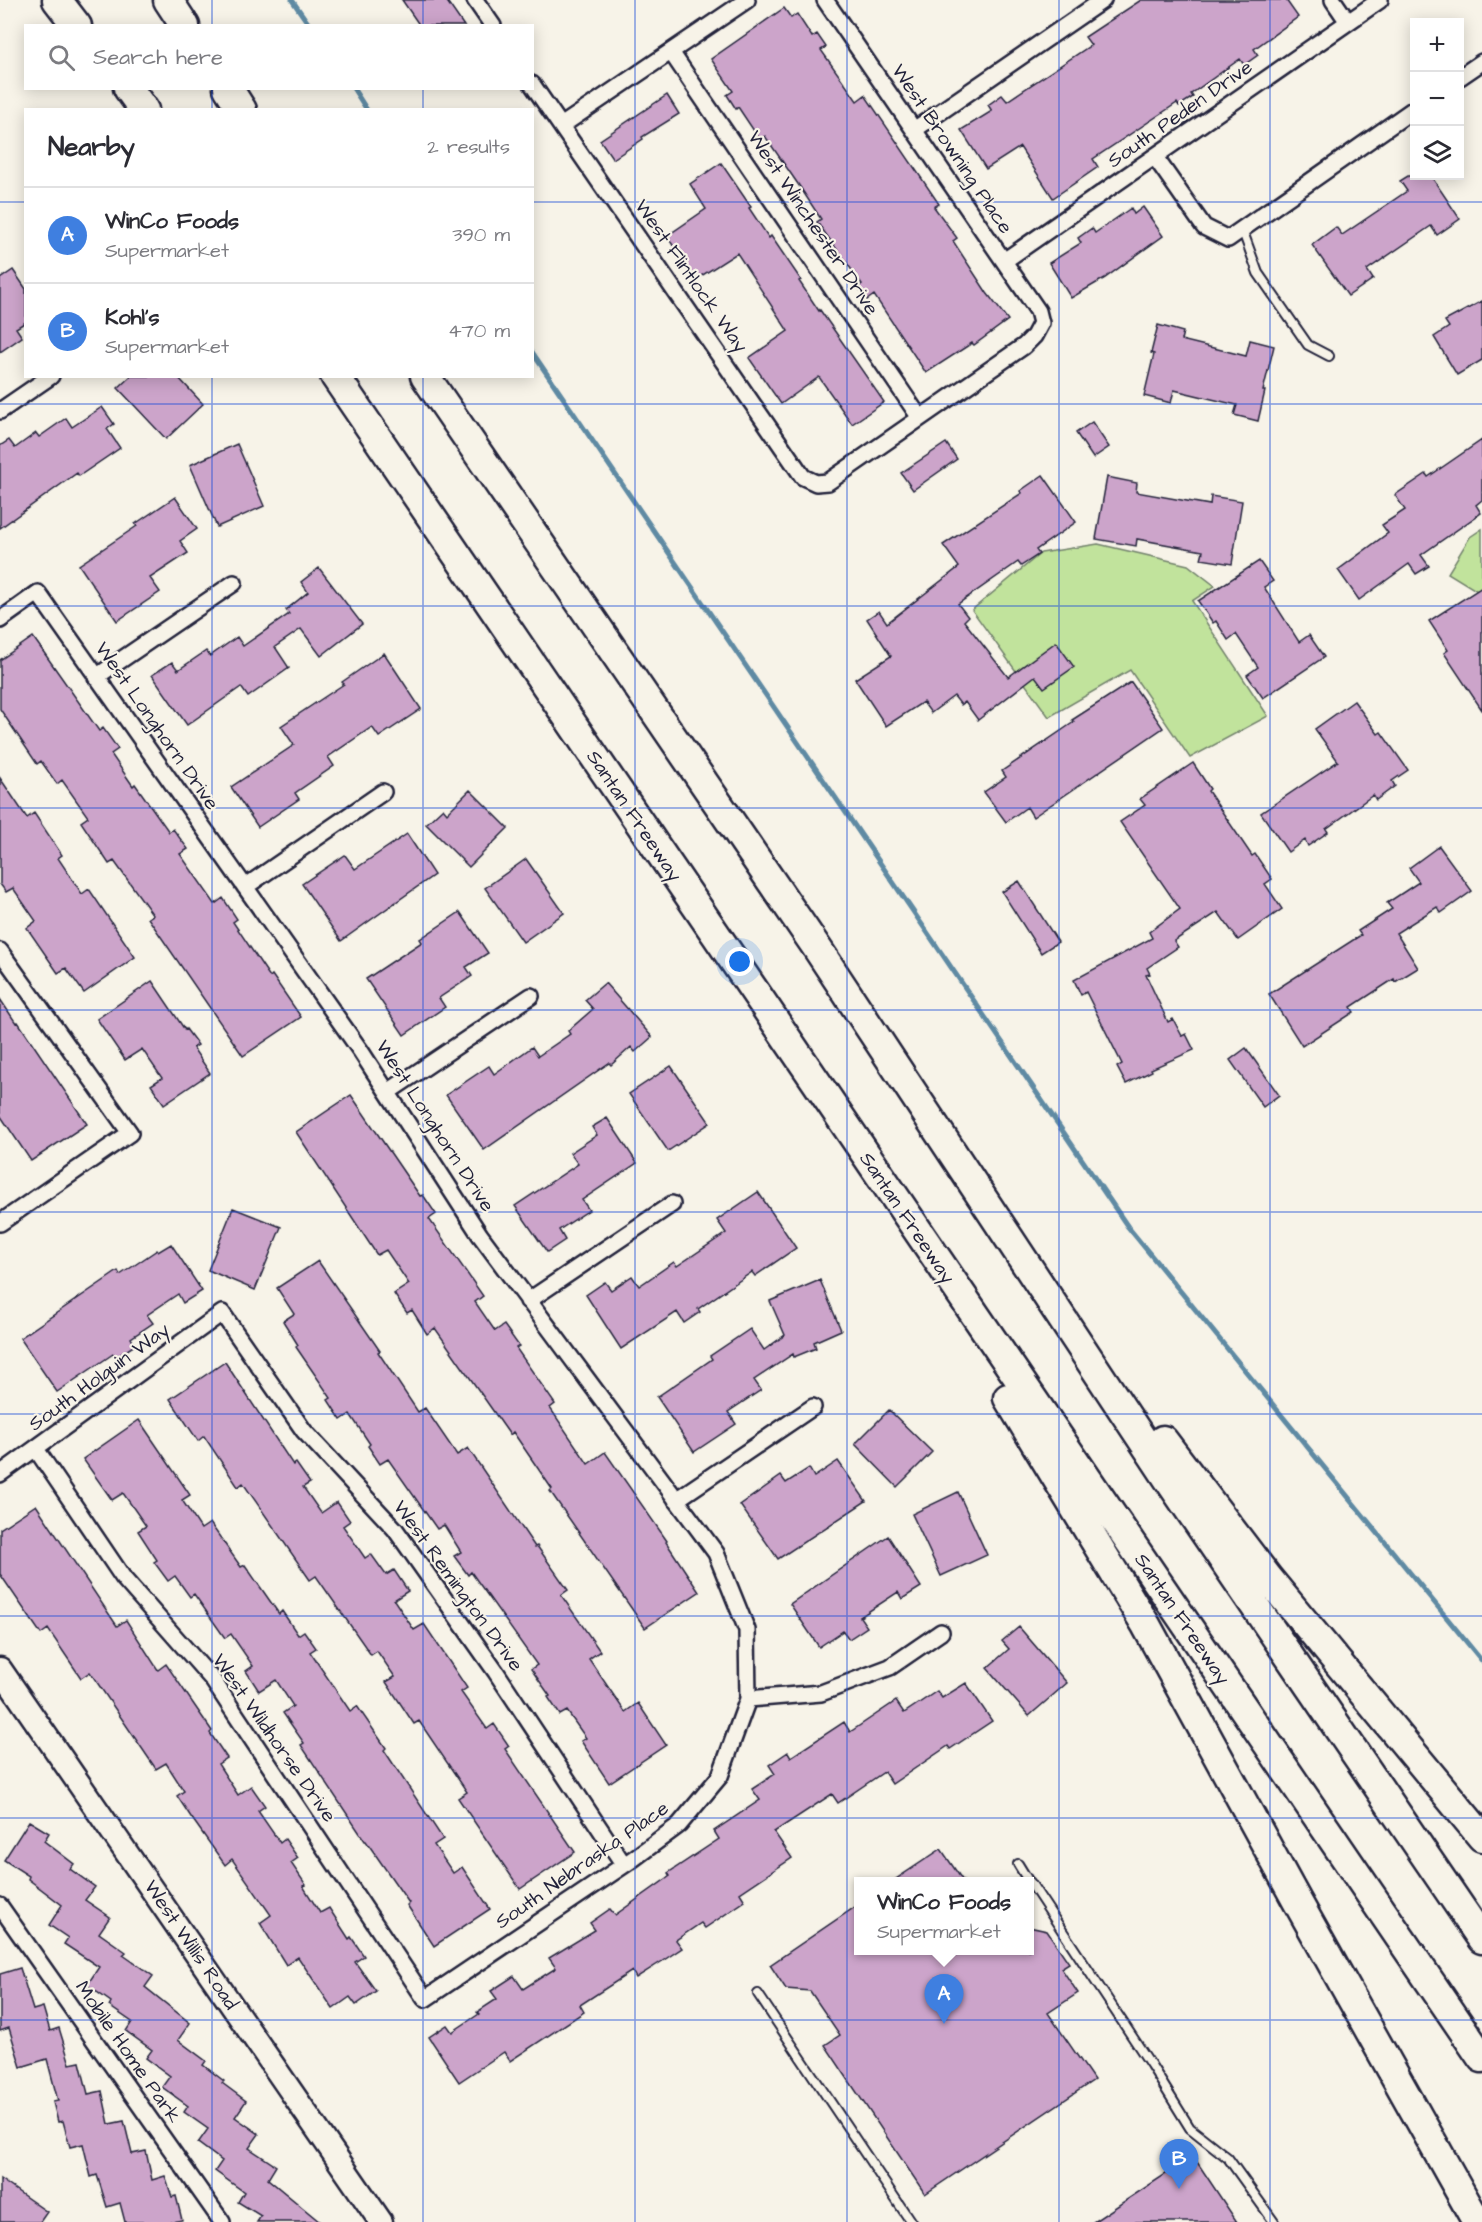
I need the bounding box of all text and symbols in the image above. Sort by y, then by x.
map controls [1410,18,1464,180]
button: + [1410,18,1464,72]
search box [24,24,534,90]
icon: search [45,41,78,74]
text: Search here [93,42,223,73]
street label: South Peden Drive [1102,53,1258,175]
street label: West Browning Place [884,59,1019,240]
button: − [1410,72,1464,126]
street label: West Winchester Drive [741,125,885,321]
button: layers [1410,126,1464,180]
text: Nearby [48,129,135,165]
text: 2 results [427,133,510,161]
street label: West Flintlock Way [627,194,754,359]
text: WinCo Foods [105,206,239,237]
text: A [61,221,74,249]
text: 390 m [452,221,510,249]
text: Supermarket [105,237,229,265]
text: Kohl's [105,302,160,333]
text: B [60,317,75,345]
text: 470 m [448,317,510,345]
text: Supermarket [105,333,229,361]
street label: West Longhorn Drive [87,636,226,816]
street label: Santan Freeway [579,745,688,888]
your location [725,947,754,976]
street label: West Longhorn Drive [368,1035,501,1218]
street label: Santan Freeway [852,1147,961,1290]
street label: South Holguin Way [23,1316,176,1439]
street label: West Remington Drive [386,1495,530,1678]
street label: Santan Freeway [1127,1548,1236,1691]
street label: West Wildhorse Drive [205,1648,343,1828]
street label: South Nebraska Place [490,1794,675,1936]
street label: West Willis Road [137,1875,245,2015]
popup [854,1877,1034,1955]
text: WinCo Foods [877,1887,1011,1918]
text: Supermarket [877,1918,1001,1946]
pin: A [924,1974,964,2024]
street label: Mobile Home Park [68,1975,188,2129]
pin: B [1160,2140,1198,2189]

